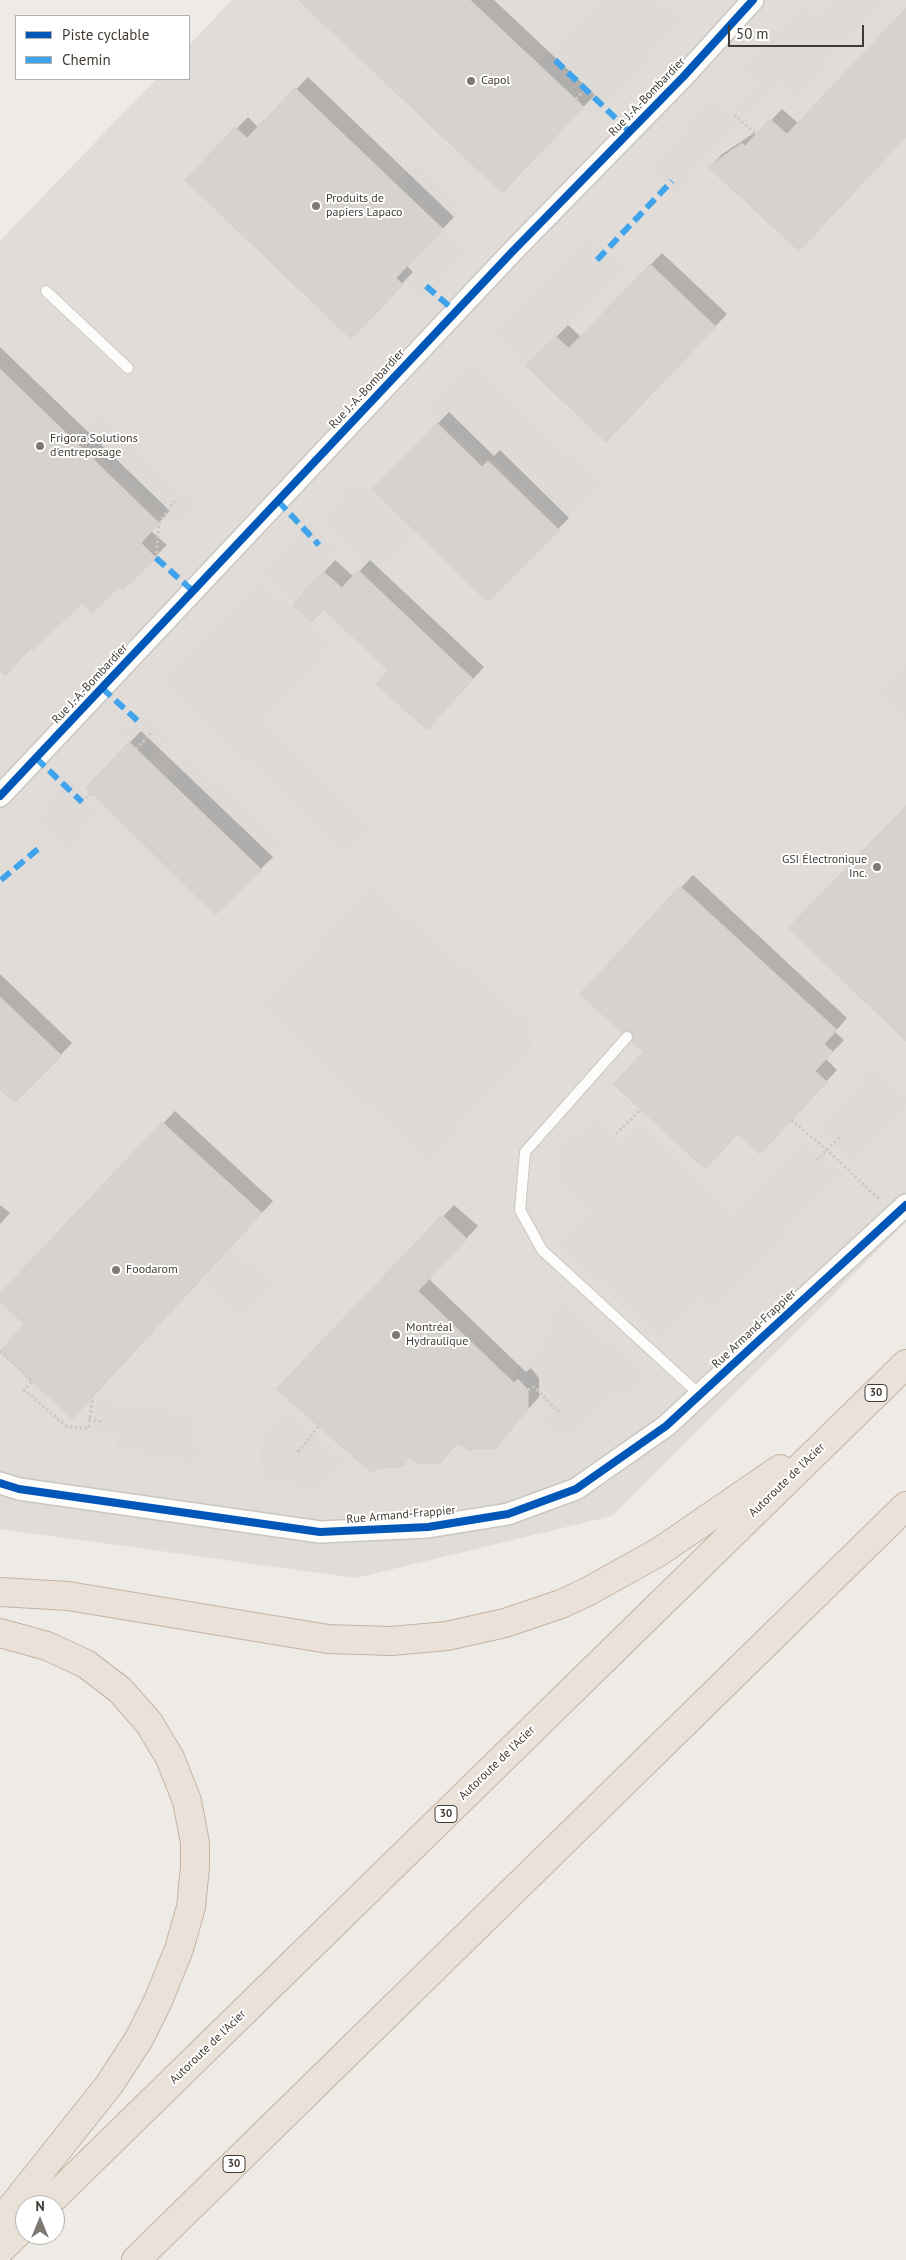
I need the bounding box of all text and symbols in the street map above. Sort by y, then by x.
legend [15,15,190,80]
scale bar [731,15,867,47]
text: 50 m [736,24,769,43]
text: Piste cyclable [62,25,149,44]
text: Chemin [62,50,111,69]
street label: Rue J.-A.-Bombardier [606,55,688,139]
place label: Capol [481,74,510,88]
marker: Capol [465,75,477,87]
place label: Produits de papiers Lapaco [326,192,403,220]
marker: Produits de papiers Lapaco [310,200,322,212]
street label: Rue J.-A.-Bombardier [326,346,408,432]
place label: Frigora Solutions d'entreposage [50,432,138,460]
marker: Frigora Solutions d'entreposage [34,440,46,452]
street label: Rue J.-A.-Bombardier [49,641,131,727]
place label: GSI Électronique Inc. [782,853,867,881]
marker: GSI Électronique Inc. [871,861,883,873]
place label: Foodarom [126,1263,178,1277]
marker: Foodarom [110,1264,122,1276]
street label: Rue Armand-Frappier [709,1286,799,1372]
place label: Montréal Hydraulique [406,1321,468,1349]
marker: Montréal Hydraulique [390,1329,402,1341]
road number: 30 [865,1385,887,1402]
street label: Autoroute de l'Acier [746,1440,828,1520]
street label: Rue Armand-Frappier [346,1503,456,1527]
street label: Autoroute de l'Acier [456,1723,538,1803]
road number: 30 [435,1806,457,1822]
street label: Autoroute de l'Acier [167,2007,249,2087]
road number: 30 [223,2156,245,2172]
north arrow [15,2195,65,2245]
text: N [35,2197,45,2215]

